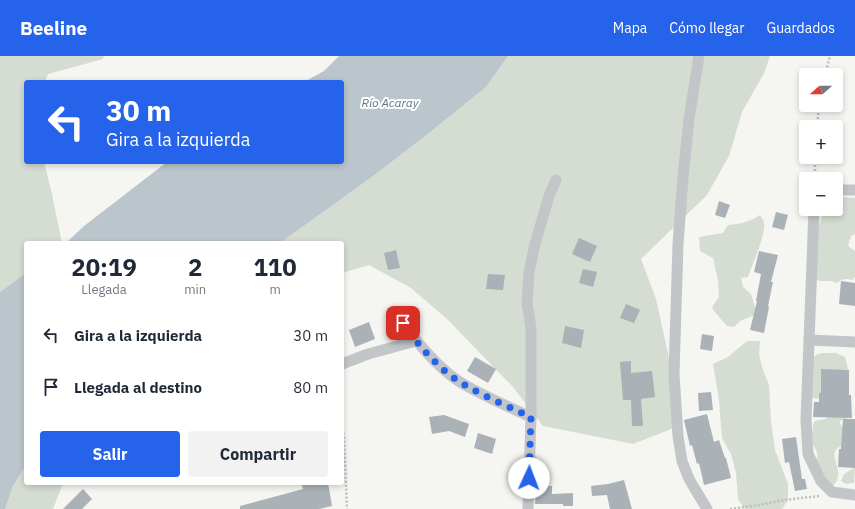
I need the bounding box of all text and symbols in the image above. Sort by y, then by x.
text: Beeline [20,16,87,40]
text: Mapa [613,19,647,37]
text: Cómo llegar [669,19,744,37]
text: Guardados [766,19,835,37]
north arrow [799,68,843,112]
map controls [799,68,843,216]
text: 30 m [106,92,171,129]
water label: Río Acaray [361,95,420,110]
icon: left [40,96,92,148]
button: + [799,120,843,164]
text: Gira a la izquierda [106,128,250,151]
button: − [799,172,843,216]
text: 20:19 [71,251,137,283]
text: 2 [188,251,202,283]
text: 110 [253,251,297,283]
text: Llegada [81,281,127,298]
text: min [184,281,206,298]
text: m [269,281,281,298]
pin [386,306,420,340]
icon: arrive [392,312,414,334]
icon: left [40,324,62,346]
text: Gira a la izquierda [74,326,202,345]
text: 30 m [293,326,328,345]
icon: arrive [40,376,62,398]
text: Llegada al destino [74,378,202,397]
text: 80 m [293,378,328,397]
button: Salir [40,431,180,477]
button: Compartir [188,431,328,477]
position arrow [508,457,550,499]

